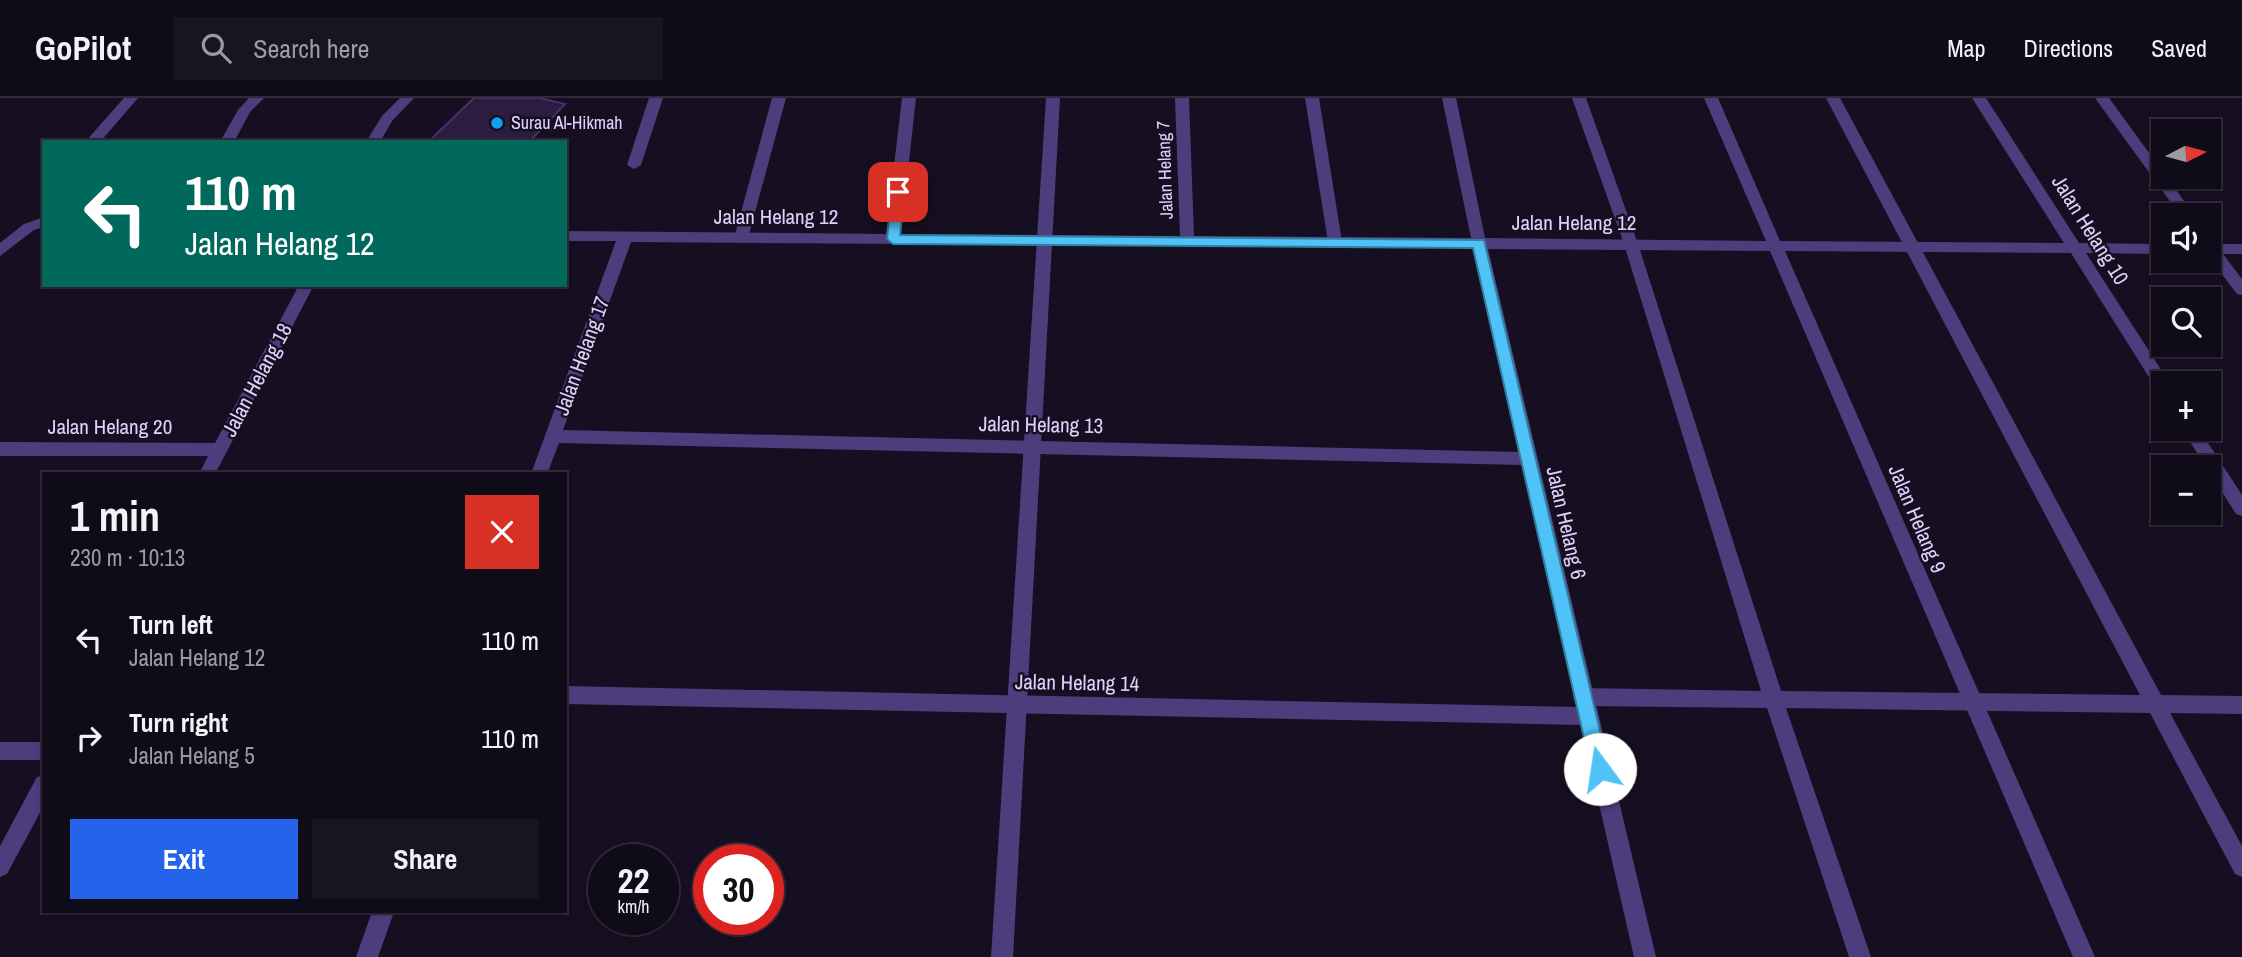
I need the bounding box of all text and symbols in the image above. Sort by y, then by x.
search box [173,17,663,80]
text: GoPilot [35,26,131,70]
icon: search [197,29,235,67]
text: Search here [253,31,369,66]
text: Map [1947,32,1985,64]
text: Directions [2023,32,2113,64]
text: Saved [2151,32,2207,64]
place label: Surau Al-Hikmah [511,110,623,135]
marker: Surau Al-Hikmah [489,115,505,131]
north arrow [2151,119,2221,189]
map controls [2151,119,2221,525]
street label: Jalan Helang 7 [1150,120,1179,220]
text: 110 m [185,159,297,225]
pin [868,162,928,222]
icon: left [70,168,161,259]
street label: Jalan Helang 10 [2045,169,2136,290]
icon: arrive [879,173,917,211]
street label: Jalan Helang 12 [714,202,838,231]
button: sound [2151,203,2221,273]
street label: Jalan Helang 12 [1512,208,1636,237]
text: Jalan Helang 12 [185,222,375,265]
button: search [2151,287,2221,357]
street label: Jalan Helang 17 [547,292,616,419]
street label: Jalan Helang 18 [215,318,299,442]
button: + [2151,371,2221,441]
street label: Jalan Helang 13 [979,409,1103,440]
street label: Jalan Helang 20 [48,412,172,441]
button: − [2151,455,2221,525]
street label: Jalan Helang 9 [1882,460,1953,577]
street label: Jalan Helang 6 [1539,464,1594,582]
text: 1 min [70,488,160,544]
button: close [465,495,539,569]
text: 230 m · 10:13 [70,542,185,573]
text: Turn left [129,607,213,642]
icon: left [70,621,108,659]
text: 110 m [481,623,539,658]
text: Jalan Helang 12 [129,642,265,673]
street label: Jalan Helang 14 [1015,667,1140,698]
text: Turn right [129,705,228,740]
icon: right [70,719,108,757]
text: 110 m [481,721,539,756]
position arrow [1563,732,1637,806]
text: Jalan Helang 5 [129,740,255,771]
button: Exit [70,819,298,899]
button: Share [312,819,539,899]
speed limit sign: 30 [693,844,784,935]
text: 22 [618,857,649,904]
text: km/h [618,894,650,919]

